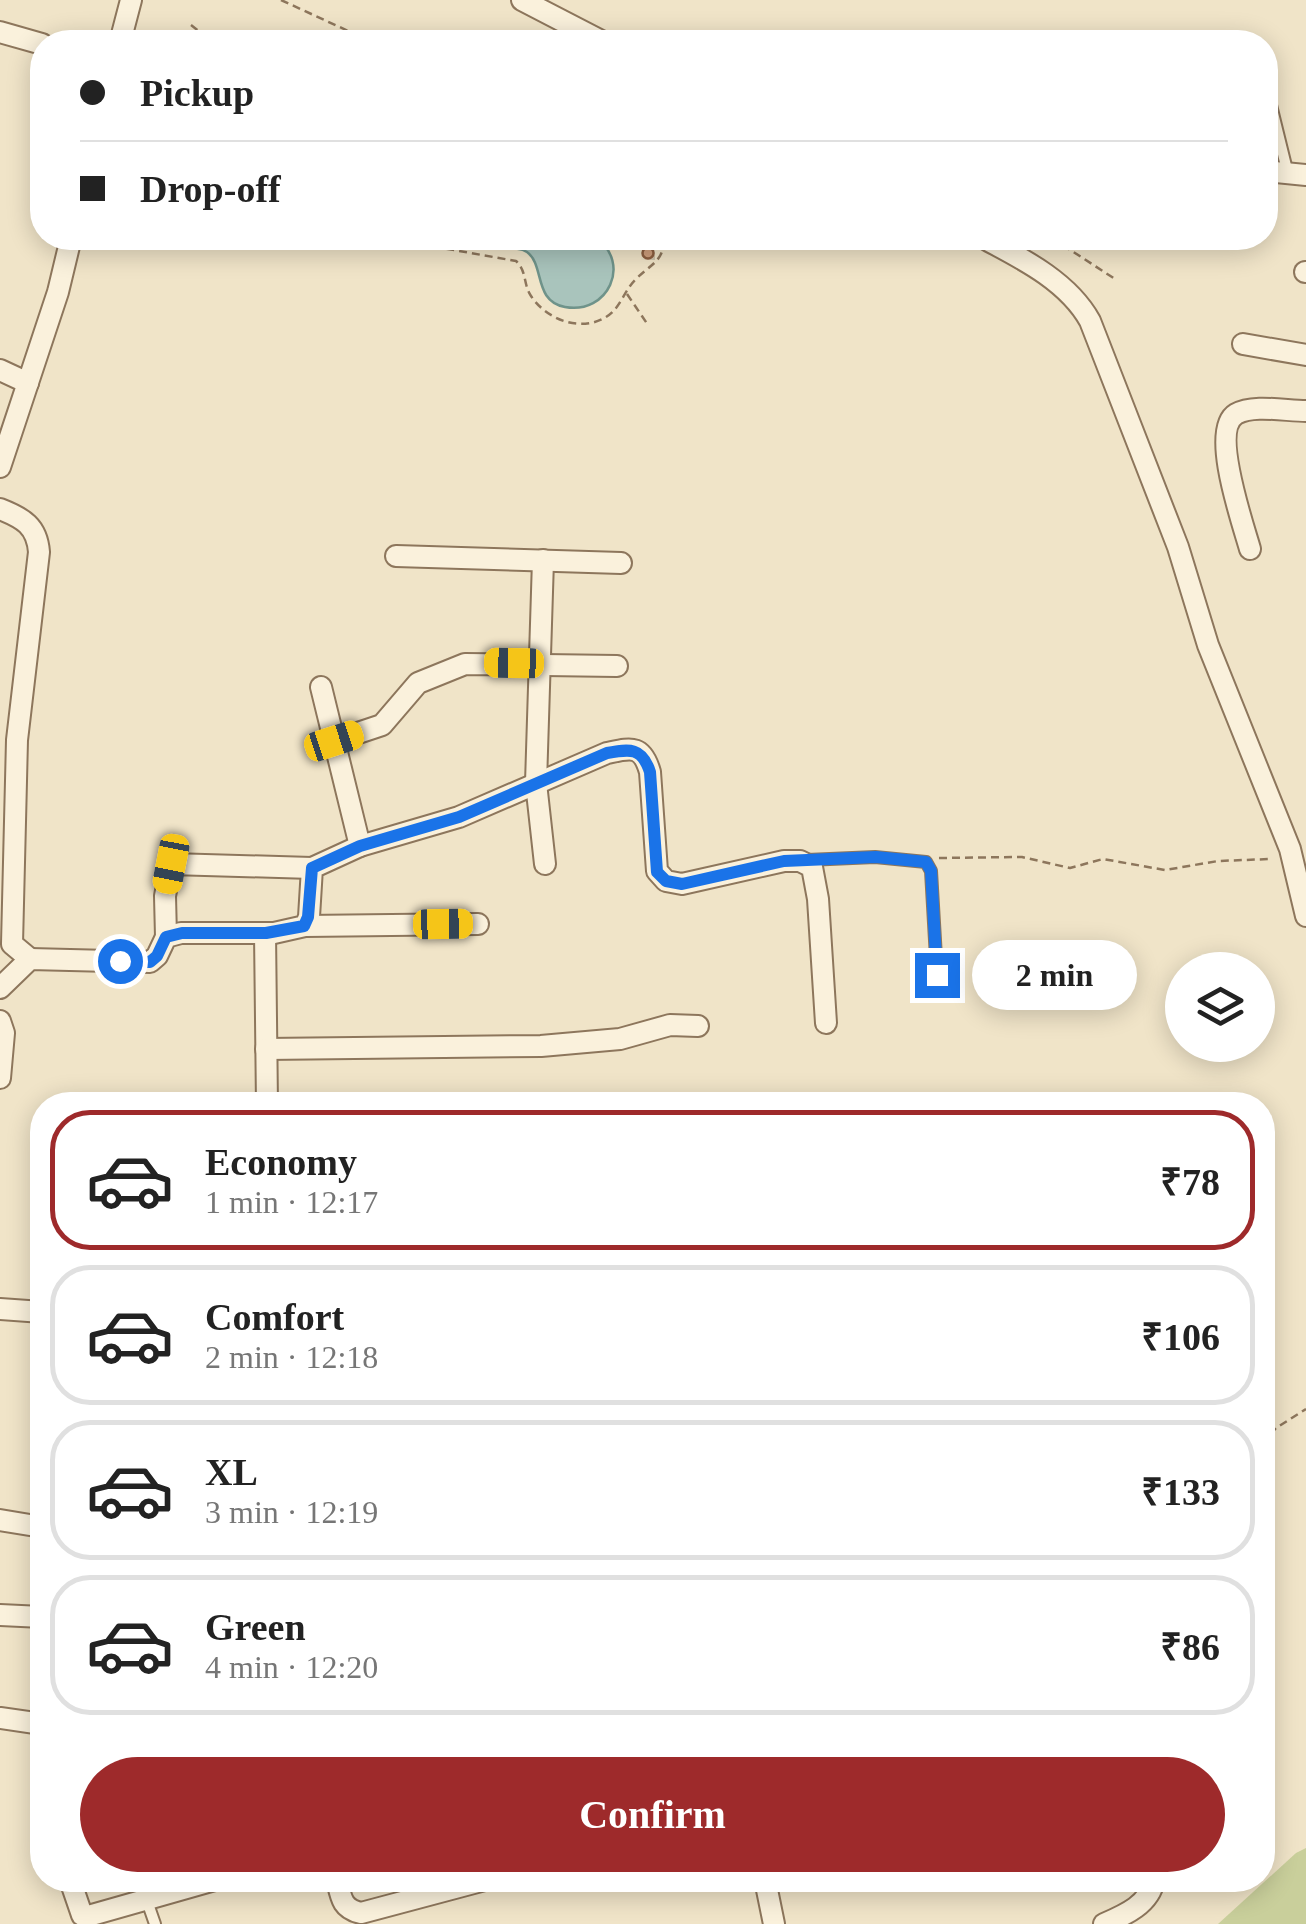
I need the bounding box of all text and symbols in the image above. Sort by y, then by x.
text: Pickup [140,72,254,114]
text: Drop-off [140,168,281,210]
car [484,647,544,679]
car [301,717,367,765]
car [151,832,191,896]
car [413,908,473,940]
route start [98,939,143,984]
callout: 2 min [972,940,1137,1010]
map controls [1165,952,1275,1062]
button: layers [1165,952,1275,1062]
route end [915,953,960,998]
text: 2 min [1016,957,1093,993]
icon: car [85,1135,175,1225]
text: Economy [205,1141,357,1183]
text: ₹78 [1160,1161,1220,1203]
text: 1 min · 12:17 [205,1184,378,1220]
icon: car [85,1290,175,1380]
text: Comfort [205,1296,344,1338]
text: ₹106 [1141,1316,1220,1358]
text: 2 min · 12:18 [205,1339,378,1375]
icon: car [85,1445,175,1535]
text: XL [205,1451,258,1493]
text: ₹133 [1141,1471,1220,1513]
text: 3 min · 12:19 [205,1494,378,1530]
icon: car [85,1600,175,1690]
text: Green [205,1606,306,1648]
text: ₹86 [1160,1626,1220,1668]
text: 4 min · 12:20 [205,1649,378,1685]
button: Confirm [80,1757,1225,1872]

